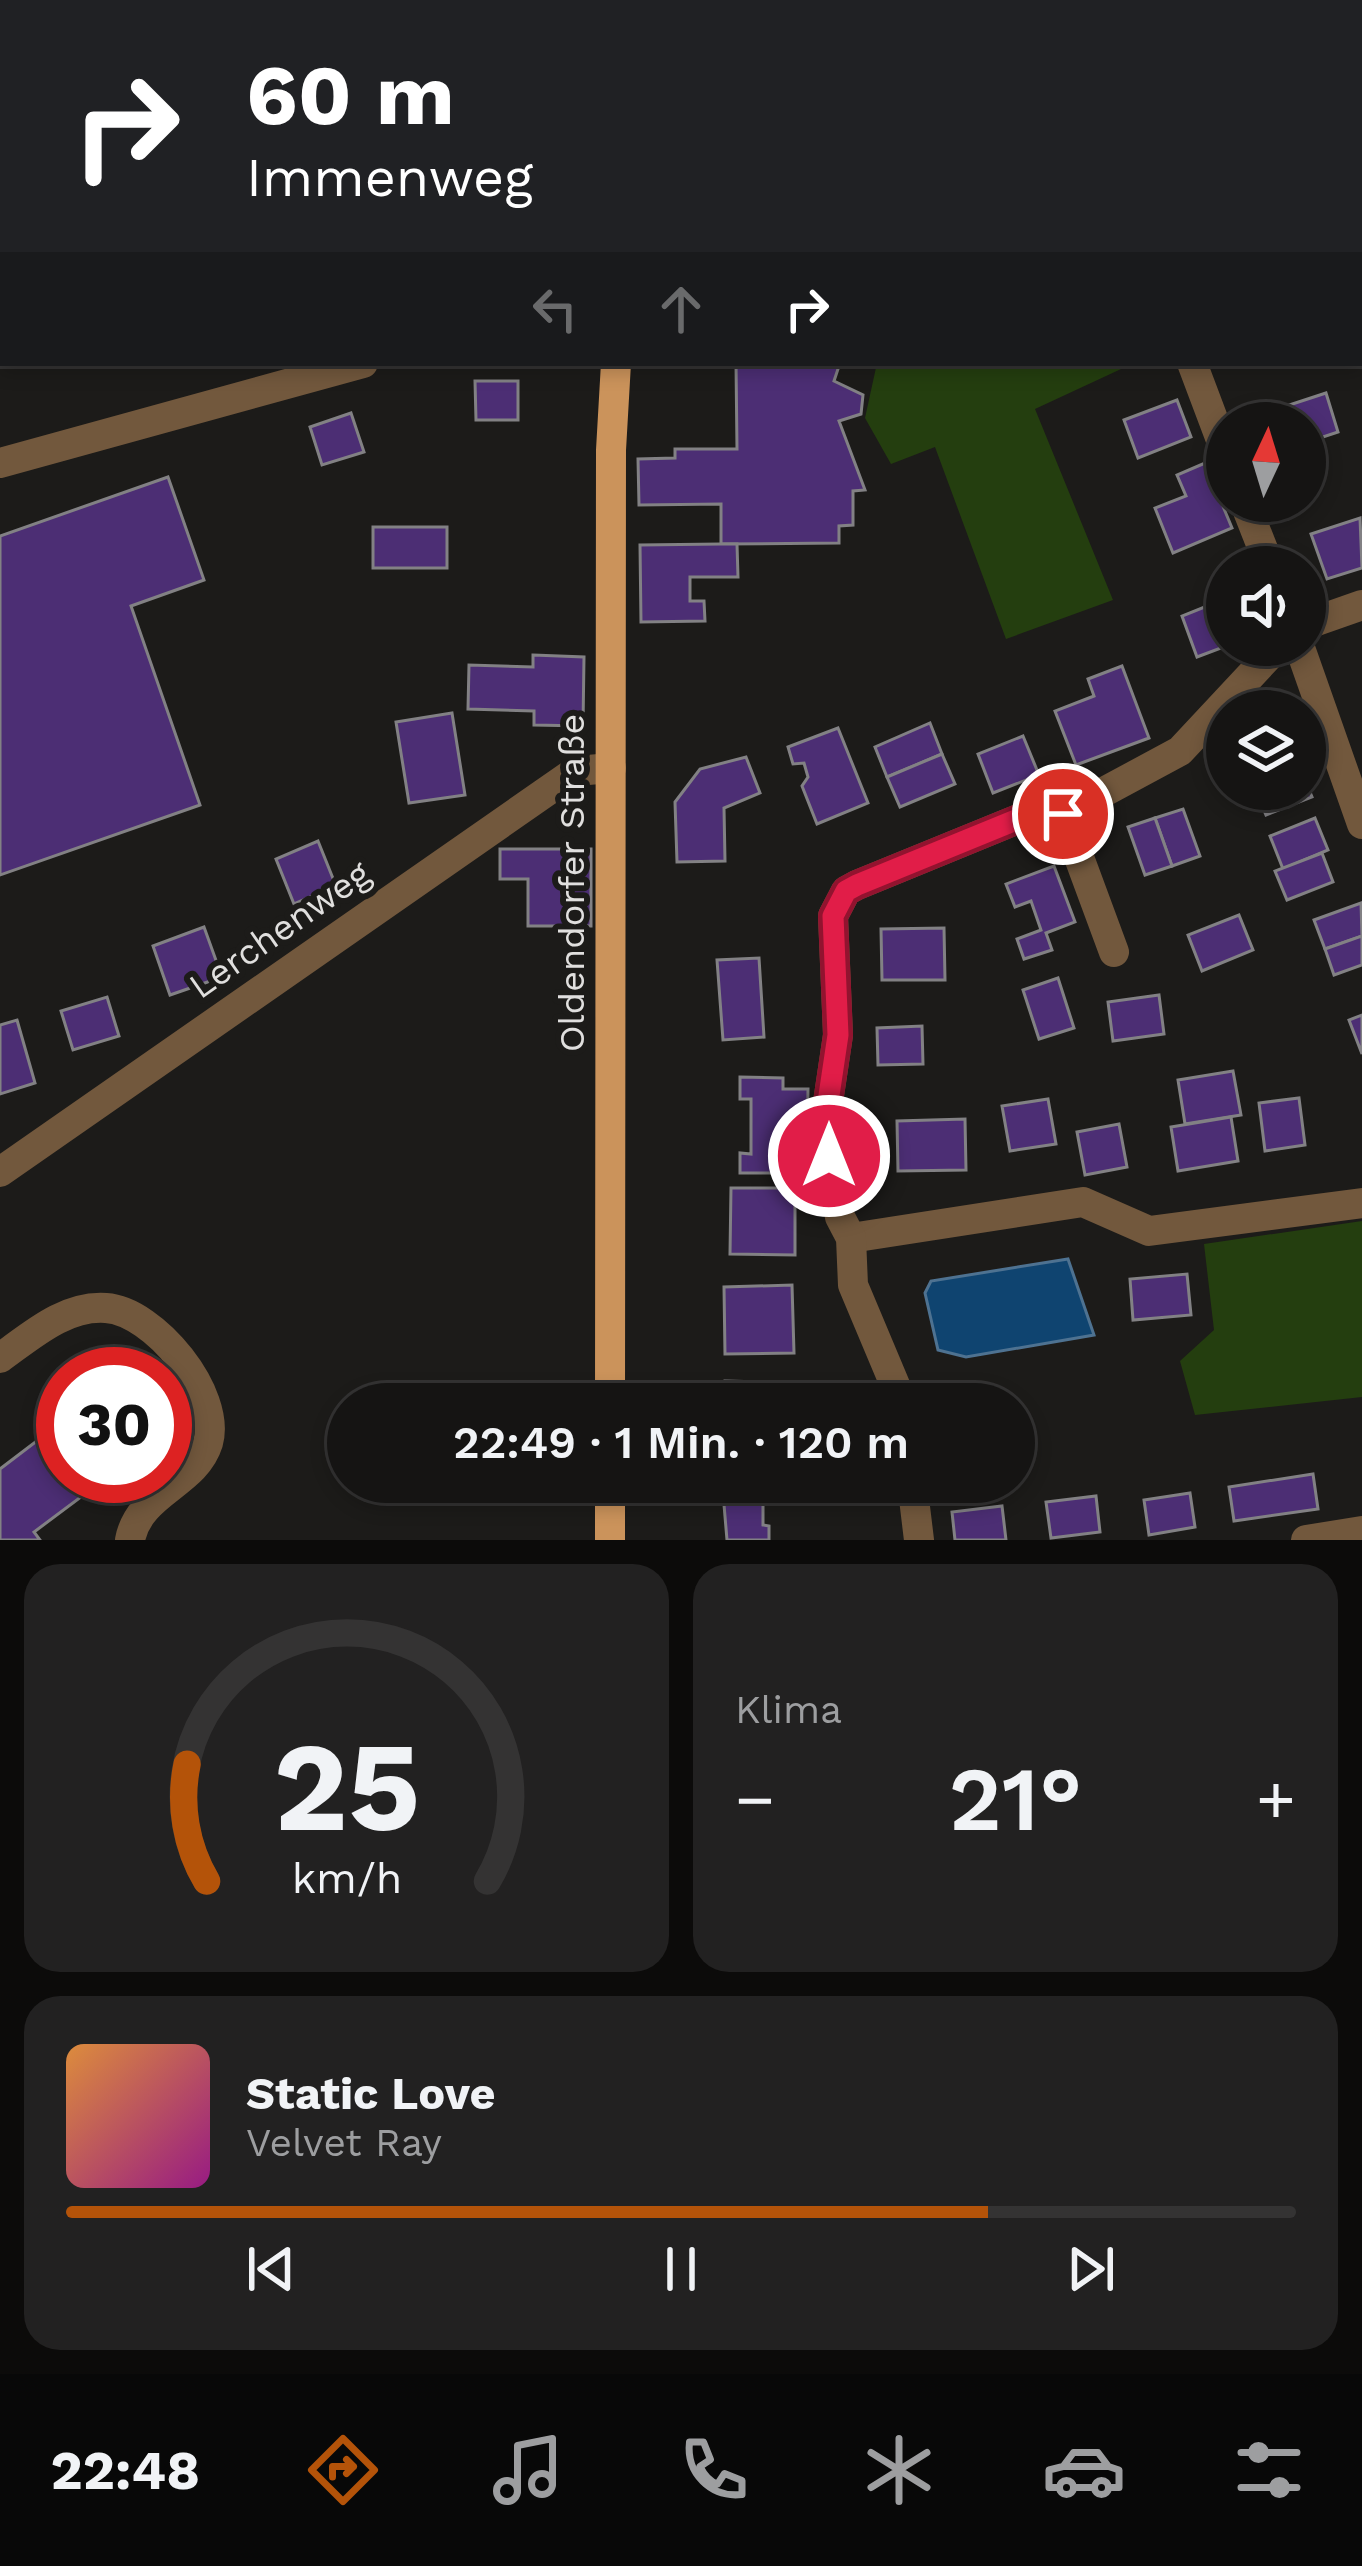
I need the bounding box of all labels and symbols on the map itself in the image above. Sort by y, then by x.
north arrow [1206,402,1326,522]
street label: Oldendorfer Straße [551,714,593,1052]
pin [1012,763,1114,865]
street label: Lerchenweg [181,852,379,1007]
position arrow [766,1093,892,1219]
speed limit sign: 30 [36,1347,192,1503]

